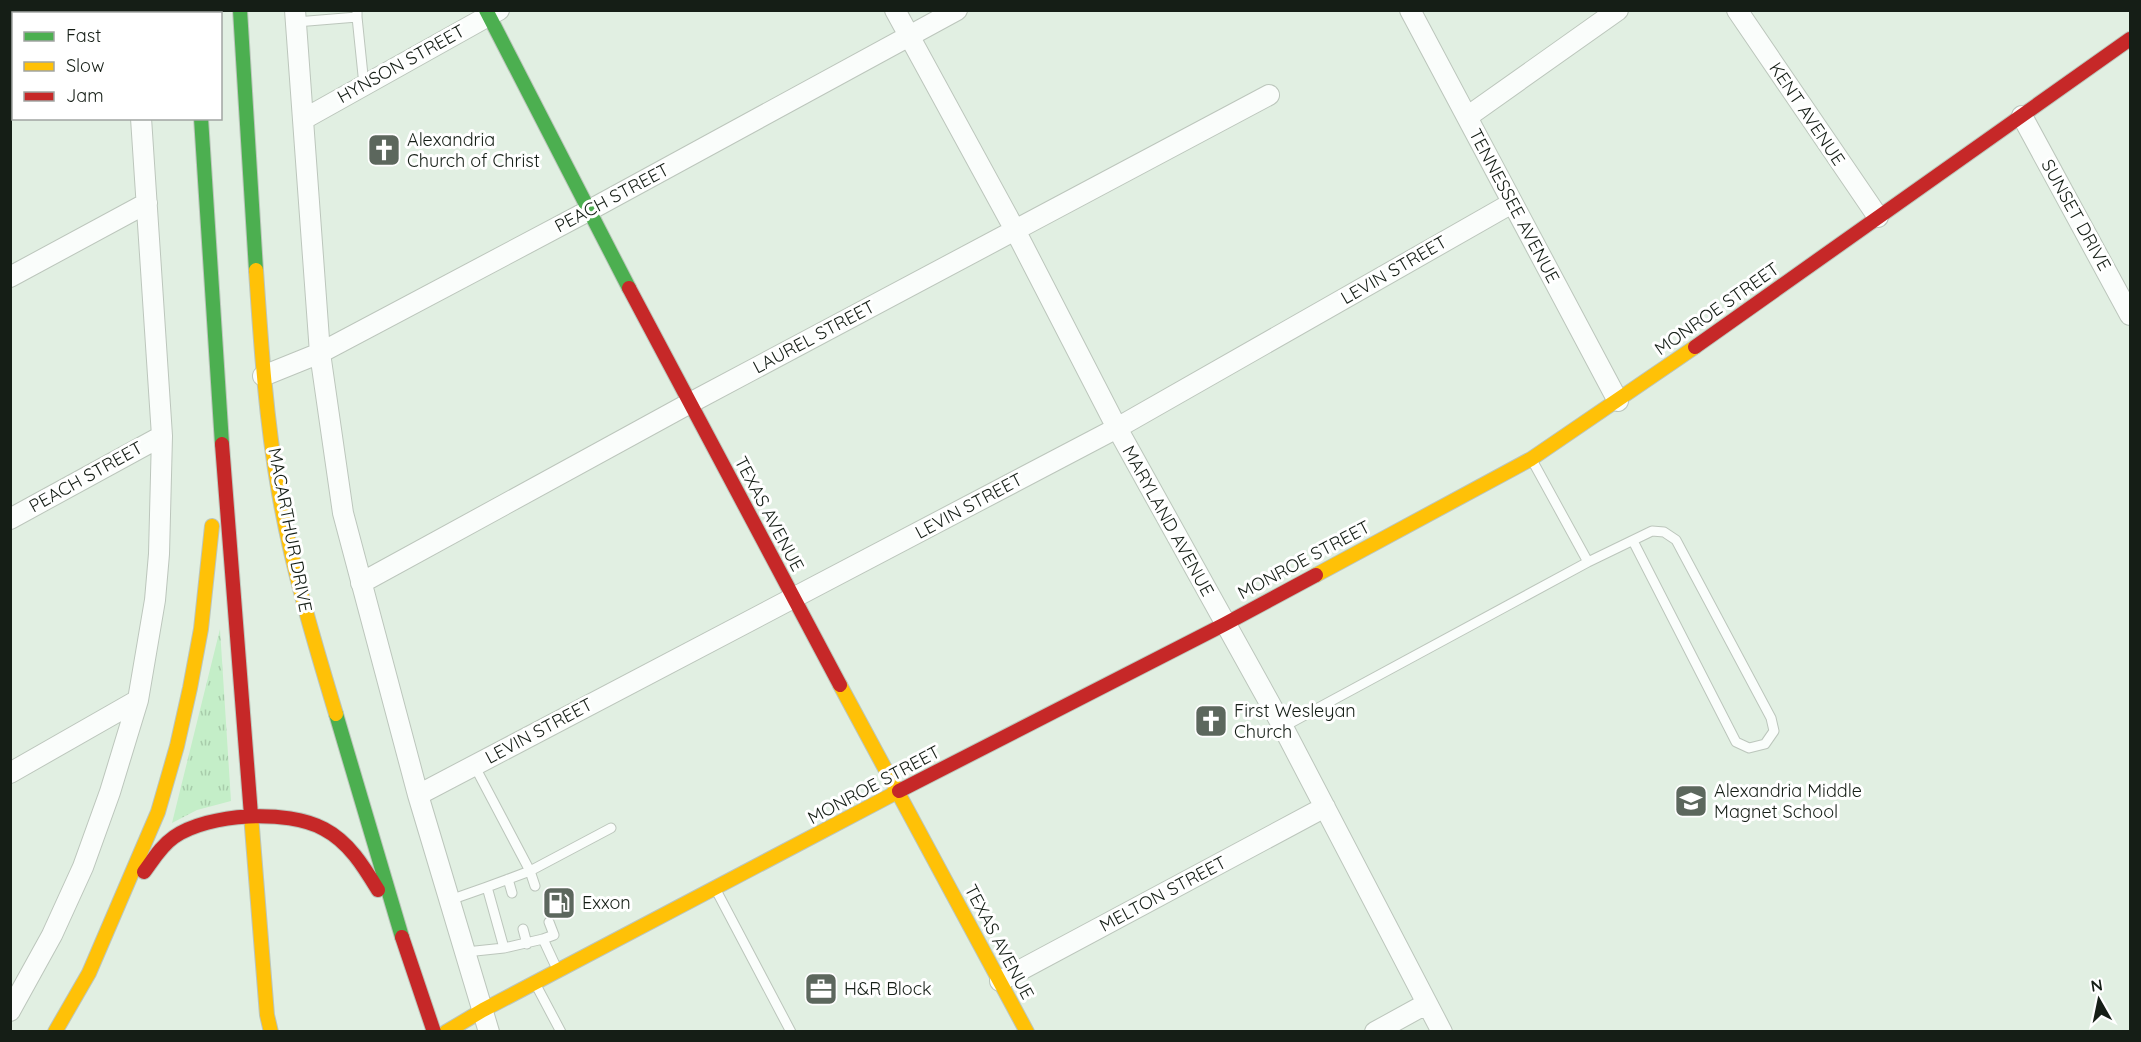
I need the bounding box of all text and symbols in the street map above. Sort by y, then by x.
legend [12,12,222,120]
street label: HYNSON STREET [333,19,469,108]
text: Fast [66,24,101,47]
text: Slow [66,54,104,77]
street label: KENT AVENUE [1764,58,1850,170]
text: Jam [66,84,104,107]
street label: TENNESSEE AVENUE [1464,125,1565,287]
place label: Alexandria Church of Christ [407,128,540,172]
church icon: Alexandria Church of Christ [366,132,402,168]
street label: SUNSET DRIVE [2036,155,2117,275]
street label: PEACH STREET [551,158,673,237]
street label: LEVIN STREET [1337,230,1451,309]
street label: MONROE STREET [1650,257,1784,360]
street label: LAUREL STREET [749,295,879,378]
street label: PEACH STREET [25,436,147,517]
street label: MARYLAND AVENUE [1117,441,1219,600]
street label: MACARTHUR DRIVE [263,446,318,614]
street label: TEXAS AVENUE [729,452,809,575]
street label: LEVIN STREET [911,467,1027,544]
street label: MONROE STREET [1233,515,1374,604]
street label: LEVIN STREET [481,692,597,769]
place label: First Wesleyan Church [1234,699,1356,743]
church icon: First Wesleyan Church [1193,703,1229,739]
street label: MONROE STREET [803,740,944,829]
place label: Alexandria Middle Magnet School [1714,779,1862,823]
school or university icon: Alexandria Middle Magnet School [1673,783,1709,819]
street label: MELTON STREET [1095,850,1230,937]
street label: TEXAS AVENUE [959,880,1039,1003]
fuel station icon: Exxon [541,885,577,921]
place label: Exxon [582,891,631,914]
north arrow [2069,970,2129,1030]
office icon: H&R Block [803,971,839,1007]
text: N [2089,974,2104,996]
place label: H&R Block [844,977,932,1000]

